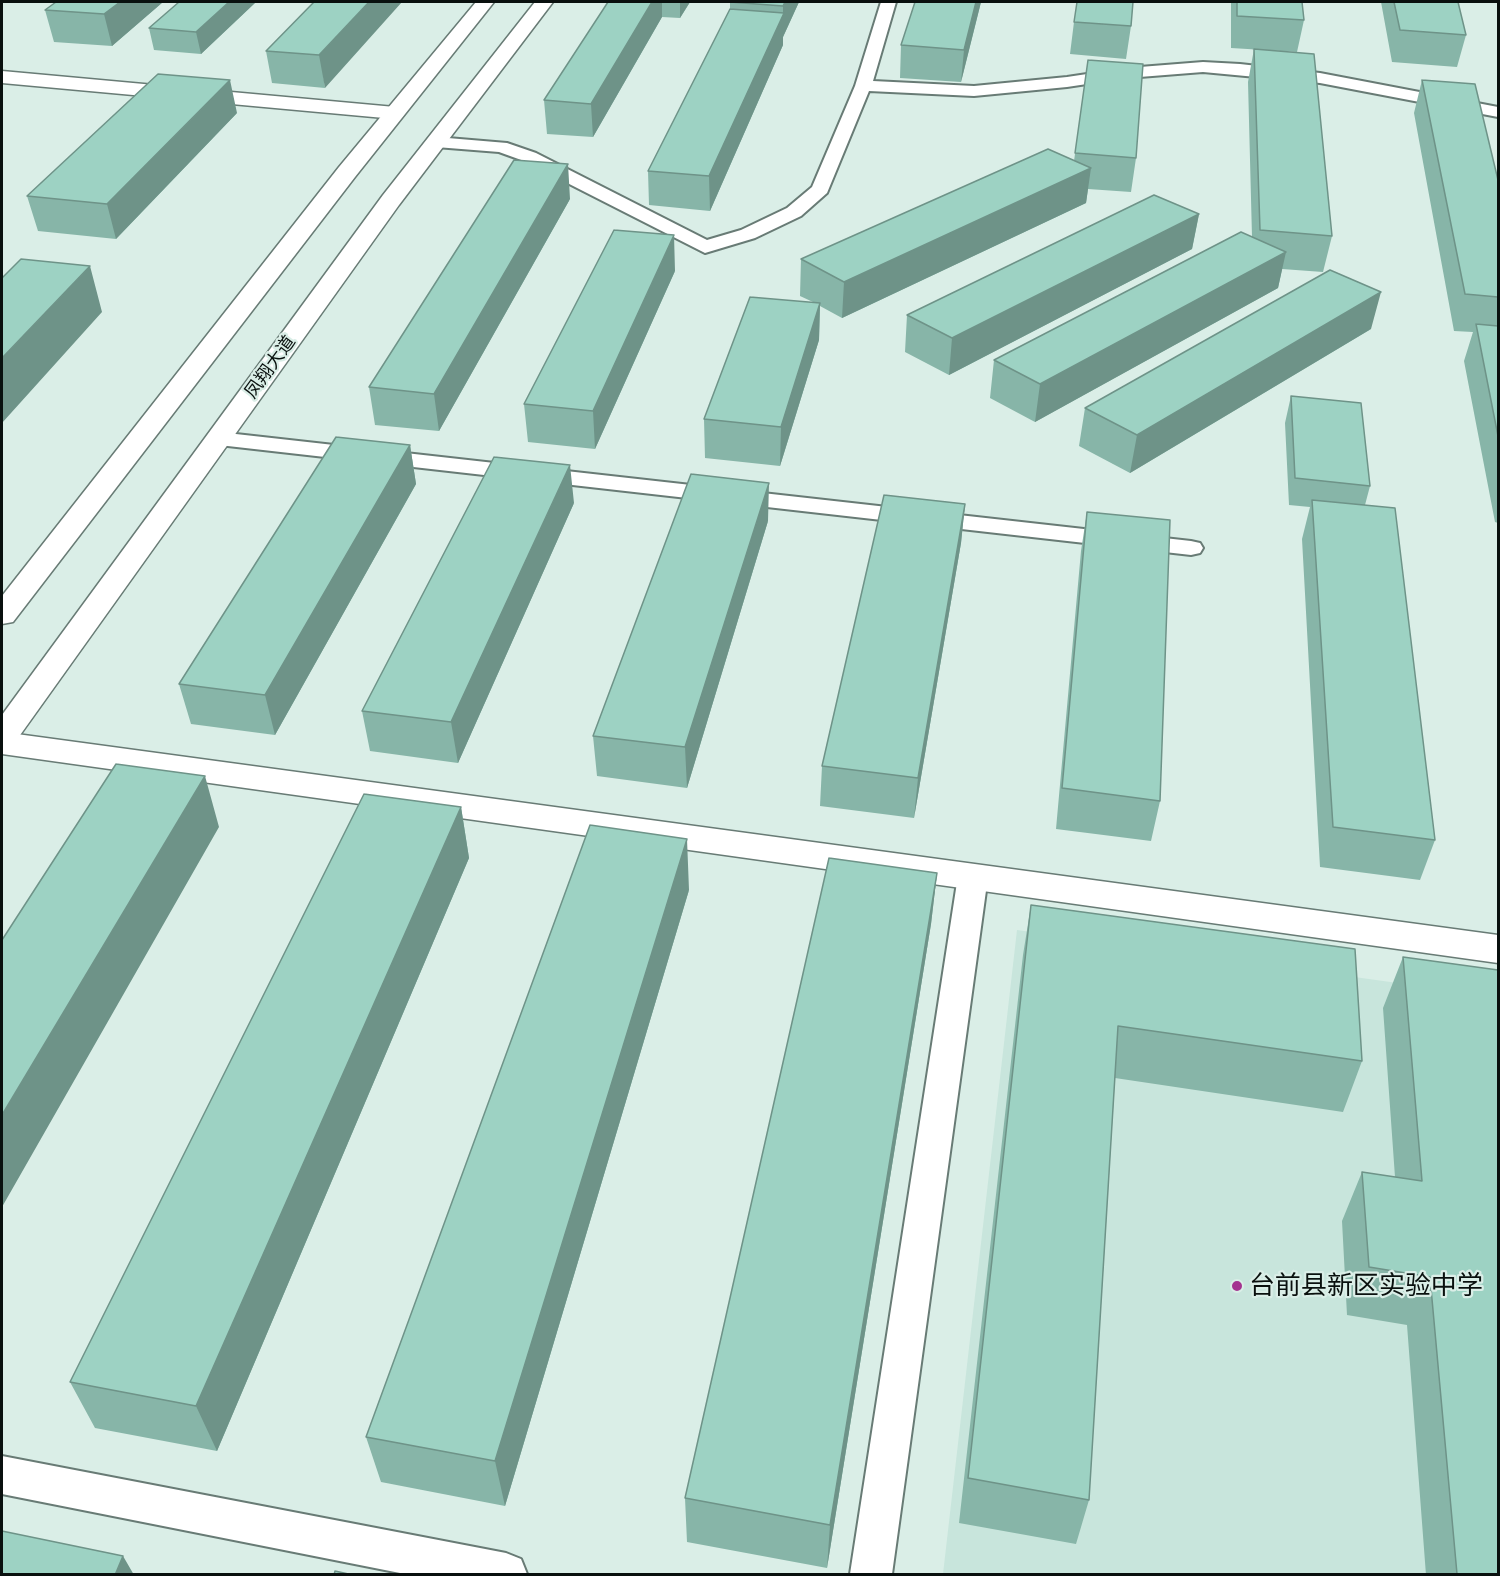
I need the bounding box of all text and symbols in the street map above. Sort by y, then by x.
street label: 凤翔大道 [240,332,300,402]
place label: 台前县新区实验中学 [1249,1270,1483,1302]
marker: 台前县新区实验中学 [1230,1279,1244,1293]

